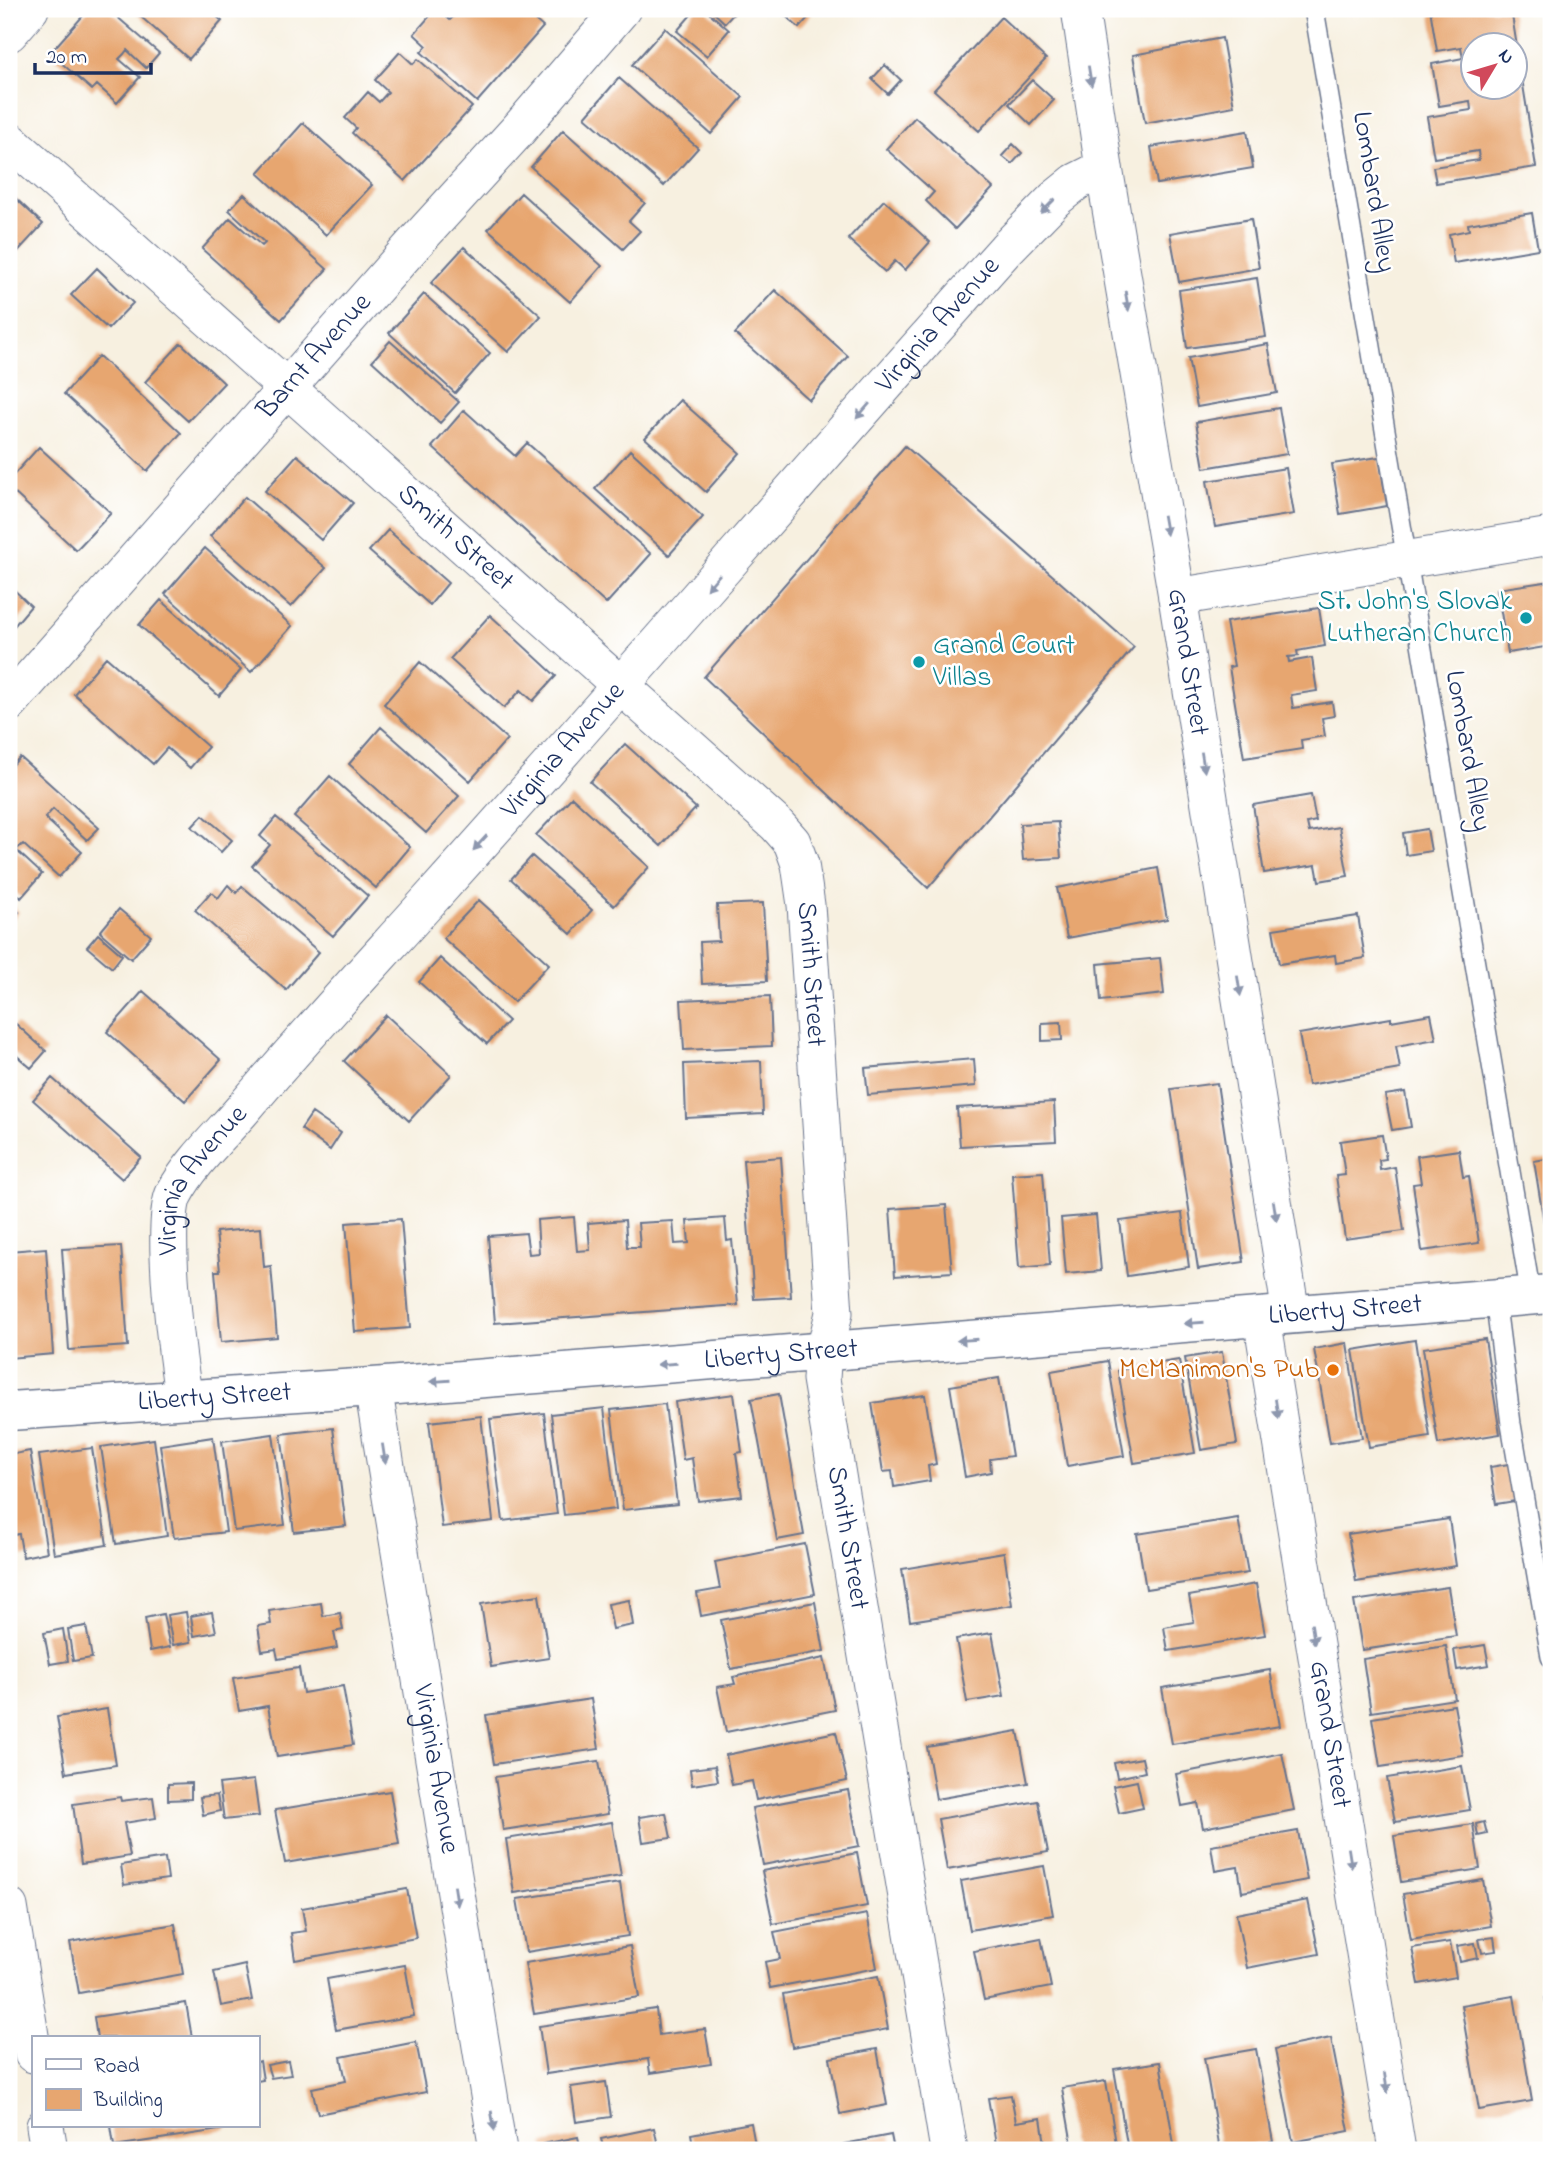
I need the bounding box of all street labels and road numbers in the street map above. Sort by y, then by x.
street label: Lombard Alley [1340,108,1406,276]
street label: Virginia Avenue [865,247,1011,403]
street label: Barnt Avenue [247,284,382,430]
street label: Smith Street [387,474,523,602]
street label: Grand Street [1155,586,1219,739]
street label: Lombard Alley [1433,667,1501,835]
street label: Virginia Avenue [491,673,635,829]
street label: Smith Street [785,900,836,1048]
street label: Virginia Avenue [148,1096,258,1257]
street label: Liberty Street [1267,1284,1424,1337]
street label: Liberty Street [703,1328,859,1381]
street label: Liberty Street [136,1372,293,1423]
street label: Smith Street [815,1463,879,1613]
street label: Grand Street [1297,1658,1362,1811]
street label: Virginia Avenue [401,1680,470,1857]

